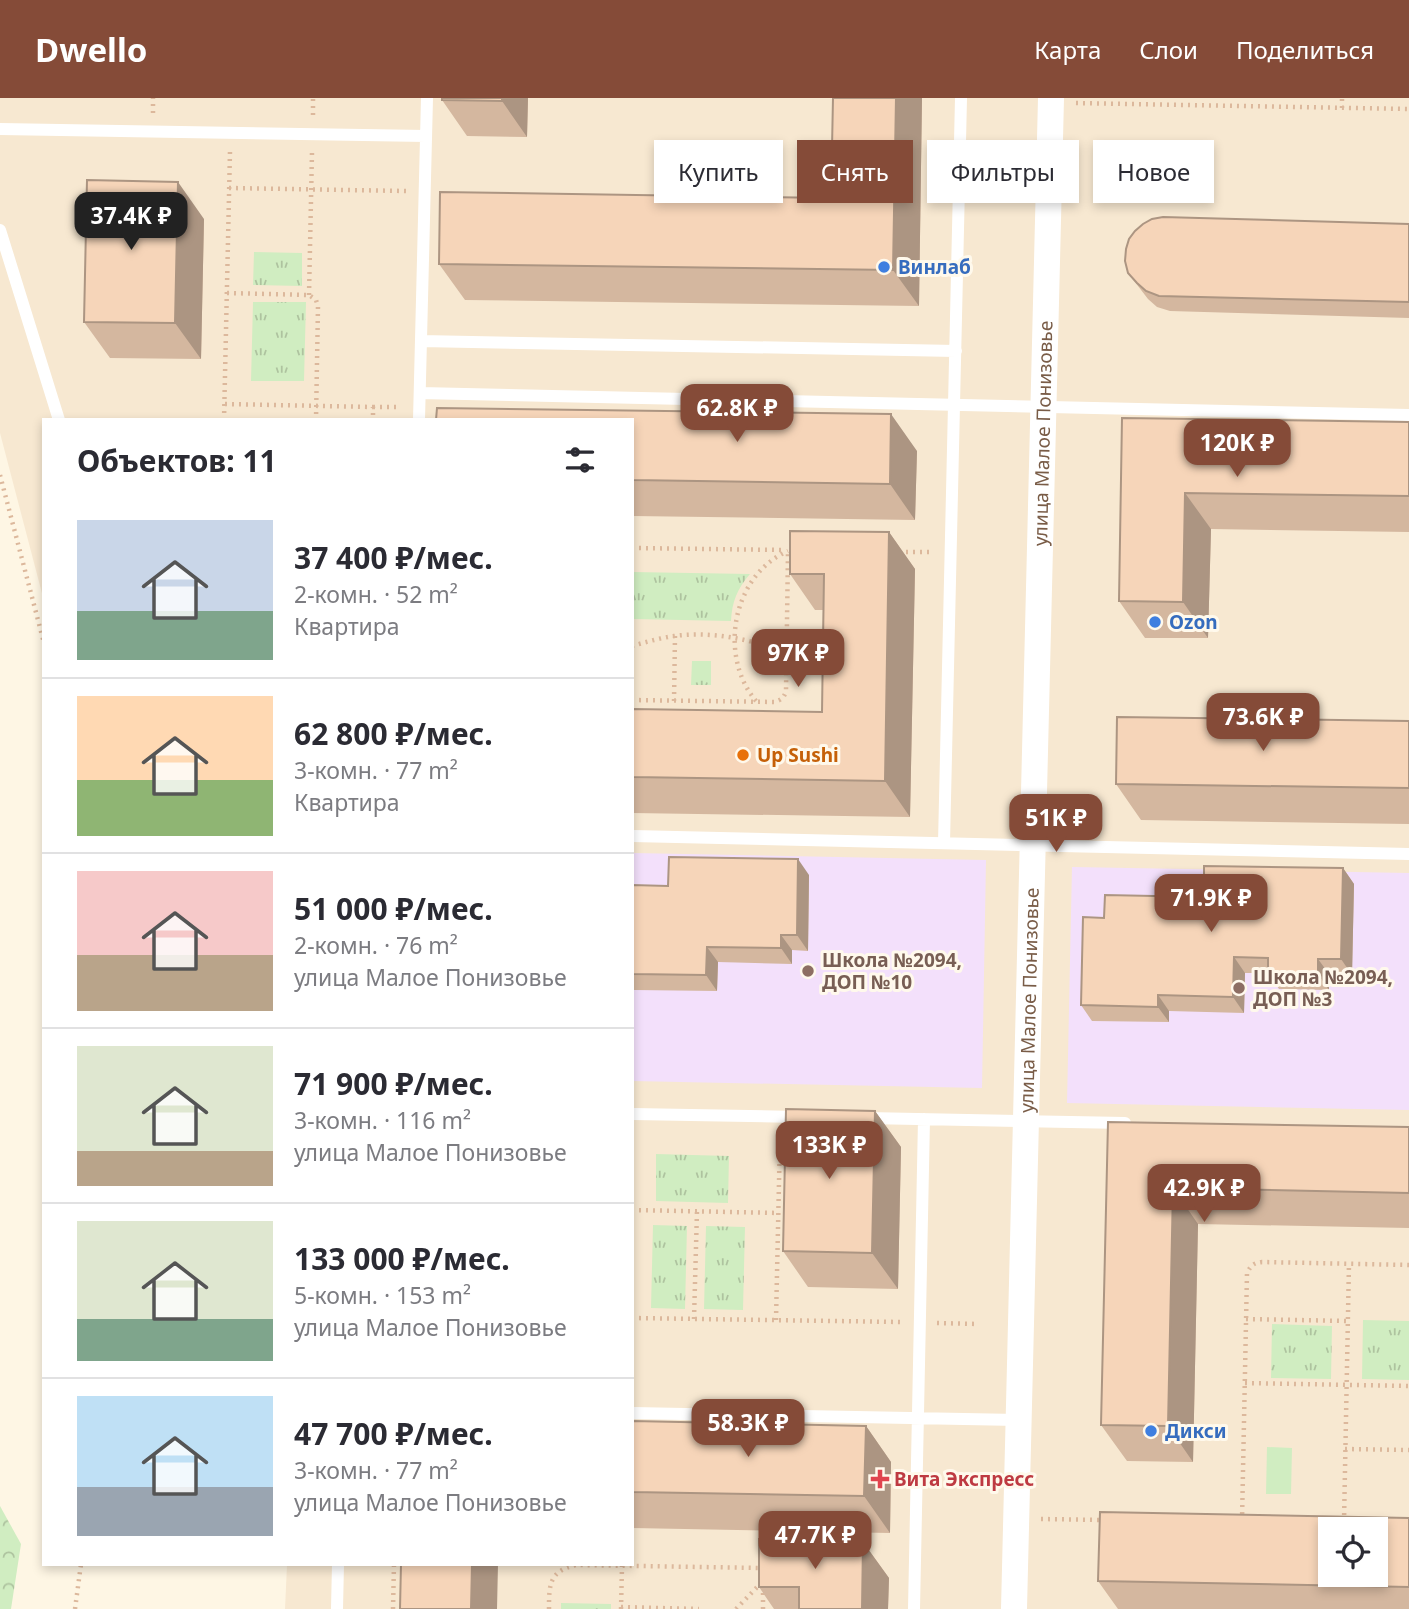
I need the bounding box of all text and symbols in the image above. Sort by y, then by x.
text: Dwello [35,27,147,72]
text: Карта [1034,33,1101,66]
text: Слои [1139,33,1198,66]
text: Поделиться [1236,33,1374,66]
chip: Купить [654,140,783,203]
chip: Снять [797,140,913,203]
chip: Фильтры [927,140,1079,203]
chip: Новое [1093,140,1214,203]
pin: 37.4K ₽ [66,192,196,252]
text: 37.4K ₽ [91,199,171,231]
place label: Винлаб [898,254,971,280]
marker: Винлаб [876,259,892,275]
street label: улица Малое Понизовье [1027,320,1059,546]
pin: 62.8K ₽ [672,384,802,444]
text: 62.8K ₽ [697,391,777,423]
pin: 120K ₽ [1180,420,1294,479]
text: 120K ₽ [1200,426,1274,458]
text: Объектов: 11 [77,440,277,481]
icon: filters [561,441,599,479]
text: 37 400 ₽/мес. [294,537,493,578]
icon: home [133,548,217,632]
text: 2-комн. · 52 m² [294,578,458,610]
place label: Ozon [1169,609,1218,635]
text: Квартира [294,610,400,642]
marker: Ozon [1147,614,1163,630]
pin: 97K ₽ [749,630,847,689]
text: 97K ₽ [767,636,829,668]
pin: 73.6K ₽ [1198,694,1328,753]
text: 73.6K ₽ [1223,700,1303,732]
text: 62 800 ₽/мес. [294,713,493,754]
icon: home [133,724,217,808]
place label: Up Sushi [757,742,839,768]
marker: Up Sushi [735,747,751,763]
text: 3-комн. · 77 m² [294,754,458,786]
text: Квартира [294,786,400,818]
pin: 51K ₽ [1007,794,1105,854]
text: 51K ₽ [1025,801,1087,833]
pin: 71.9K ₽ [1146,874,1276,934]
text: 71.9K ₽ [1171,881,1251,913]
street label: улица Малое Понизовье [1013,887,1045,1113]
text: 51 000 ₽/мес. [294,888,493,929]
icon: home [133,899,217,983]
text: 2-комн. · 76 m² [294,929,458,961]
place label: Школа №2094, ДОП №10 [822,947,962,995]
text: улица Малое Понизовье [294,961,567,993]
marker: Школа №2094, ДОП №10 [800,963,816,979]
place label: Школа №2094, ДОП №3 [1253,964,1393,1012]
marker: Школа №2094, ДОП №3 [1231,980,1247,996]
text: 71 900 ₽/мес. [294,1063,493,1104]
icon: home [133,1074,217,1158]
text: 3-комн. · 116 m² [294,1104,471,1136]
pin: 133K ₽ [772,1122,886,1181]
text: 133K ₽ [792,1128,866,1160]
text: улица Малое Понизовье [294,1136,567,1168]
pin: 42.9K ₽ [1139,1164,1269,1224]
text: 42.9K ₽ [1164,1171,1244,1203]
text: 133 000 ₽/мес. [294,1238,510,1279]
icon: home [133,1249,217,1333]
text: 5-комн. · 153 m² [294,1279,471,1311]
text: улица Малое Понизовье [294,1311,567,1343]
pin: 58.3K ₽ [683,1400,813,1459]
text: 58.3K ₽ [708,1406,788,1438]
text: 47 700 ₽/мес. [294,1413,493,1454]
place label: Дикси [1165,1418,1227,1444]
marker: Дикси [1143,1423,1159,1439]
icon: home [133,1424,217,1508]
text: 3-комн. · 77 m² [294,1454,458,1486]
place label: Вита Экспресс [894,1466,1034,1492]
marker: Вита Экспресс [872,1471,888,1487]
text: улица Малое Понизовье [294,1486,567,1518]
pin: 47.7K ₽ [750,1512,880,1571]
map controls [1318,1517,1388,1587]
button: locate [1318,1517,1388,1587]
text: 47.7K ₽ [775,1518,855,1550]

